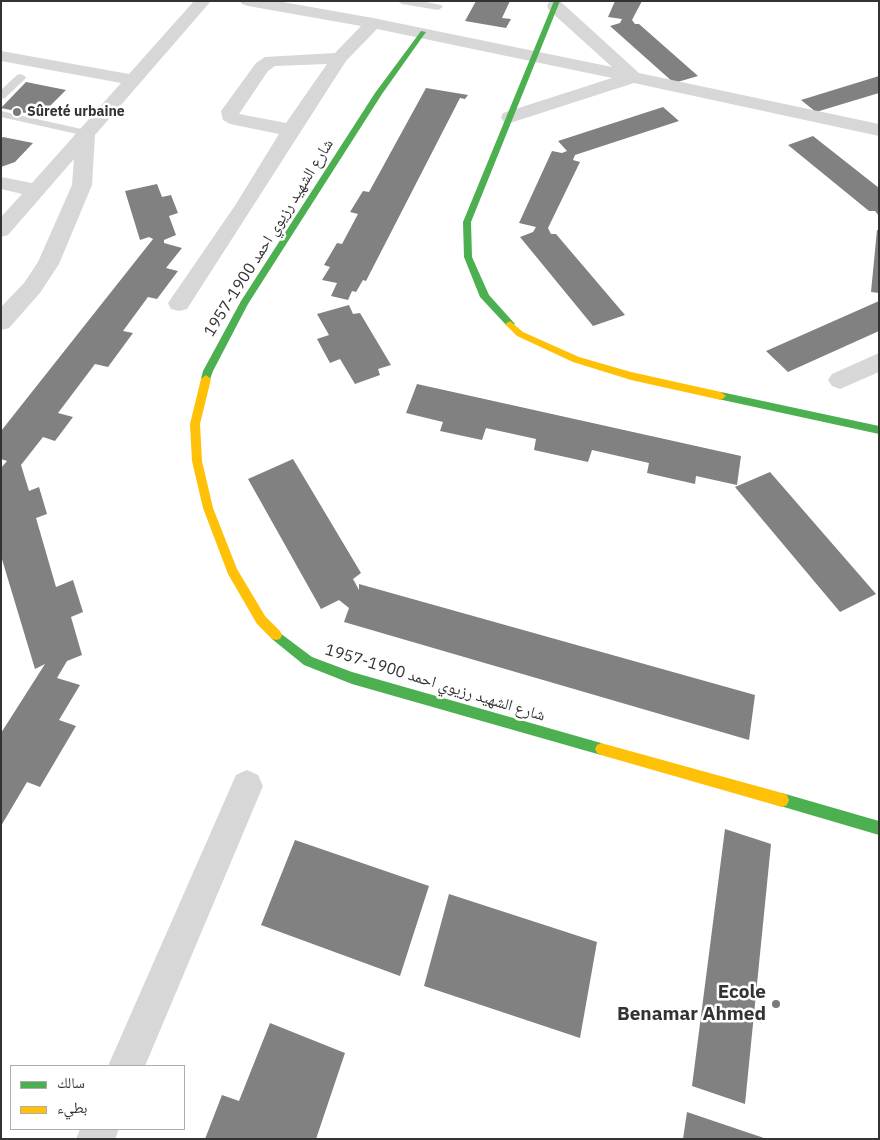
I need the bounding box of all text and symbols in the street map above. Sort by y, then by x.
place label: Sûreté urbaine [27,104,125,120]
marker: Sûreté urbaine [11,106,23,118]
street label: شارع الشهيد رزيوي احمد 1900-1957 [200,136,338,340]
street label: شارع الشهيد رزيوي احمد 1900-1957 [323,640,547,726]
place label: Ecole Benamar Ahmed [617,982,766,1026]
marker: Ecole Benamar Ahmed [770,998,782,1010]
legend [10,1065,185,1130]
text: سالك [57,1073,85,1092]
text: بطيء [57,1098,87,1117]

